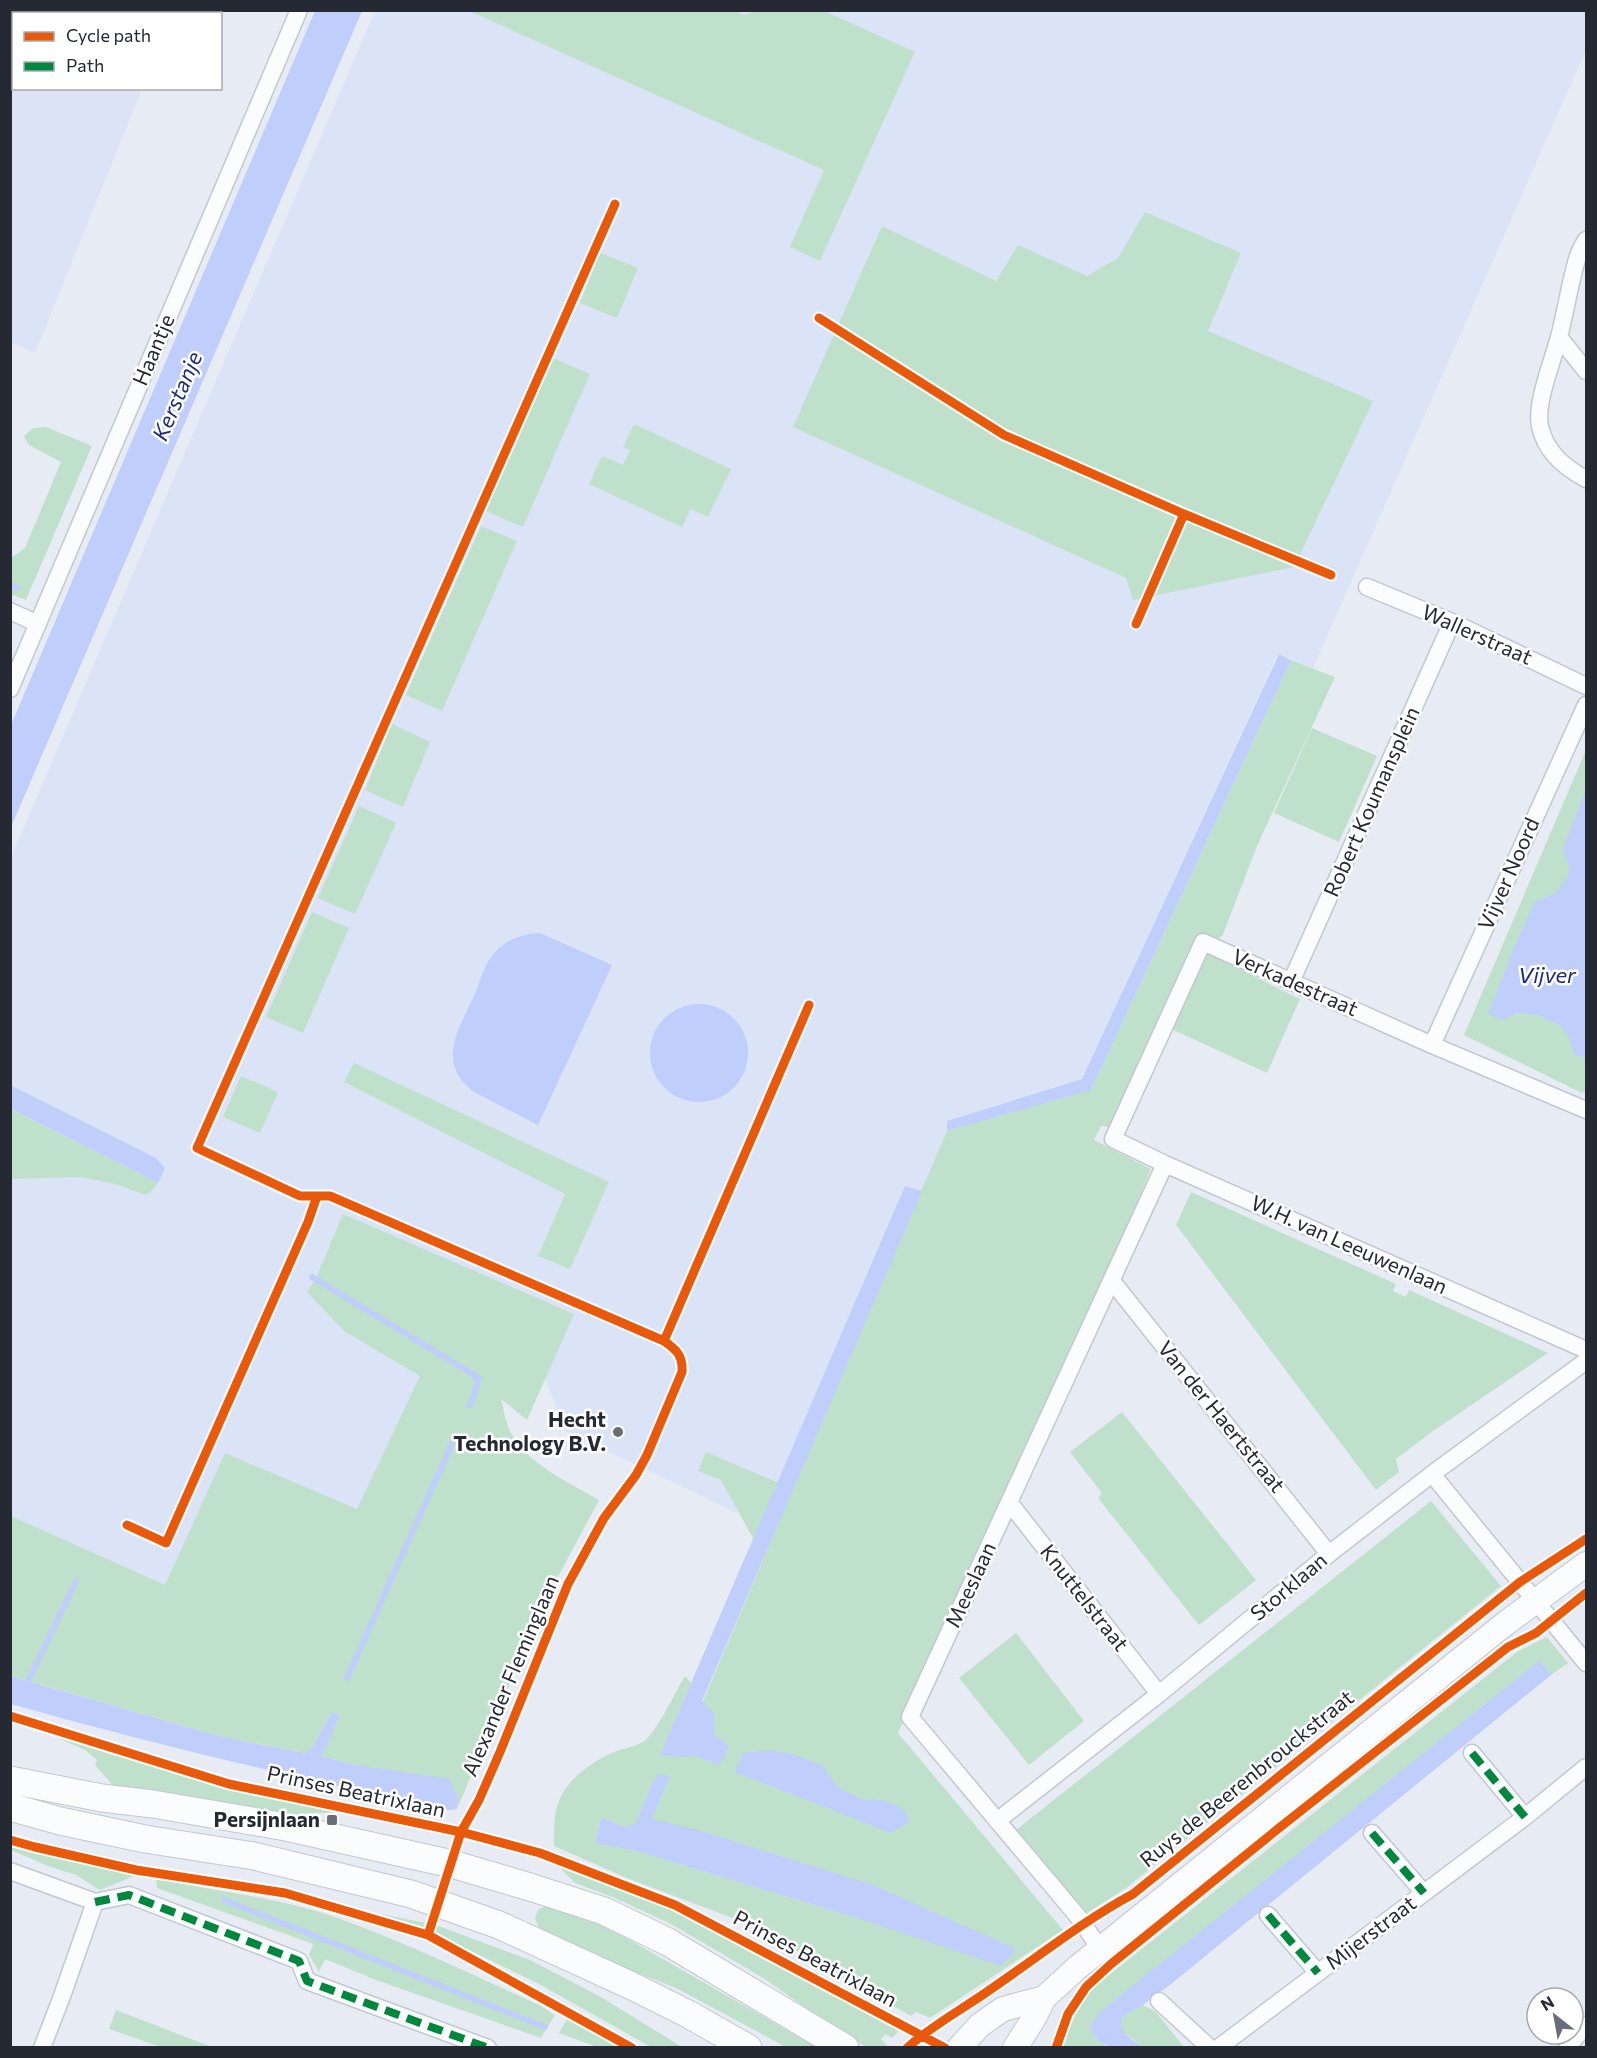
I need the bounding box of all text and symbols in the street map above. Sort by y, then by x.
legend [12,12,222,90]
text: Cycle path [66,24,151,46]
text: Path [66,54,104,76]
street label: Haantje [127,310,179,389]
water label: Kerstanje [146,347,207,444]
street label: Wallerstraat [1419,598,1537,669]
street label: Robert Koumansplein [1317,703,1424,900]
street label: Vijver Noord [1472,813,1543,933]
street label: Verkadestraat [1229,943,1362,1020]
water label: Vijver [1518,961,1577,988]
street label: W.H. van Leeuwenlaan [1248,1189,1452,1298]
street label: Van der Haertstraat [1153,1335,1291,1497]
place label: Hecht Technology B.V. [453,1406,606,1455]
marker: Hecht Technology B.V. [611,1425,625,1439]
street label: Meeslaan [939,1538,1000,1631]
street label: Knuttelstraat [1036,1539,1134,1655]
street label: Storklaan [1245,1547,1331,1625]
street label: Alexander Fleminglaan [456,1571,563,1780]
street label: Ruys de Beerenbrouckstraat [1134,1684,1358,1872]
street label: Prinses Beatrixlaan [265,1759,448,1822]
place label: Persijnlaan [214,1806,320,1831]
marker: Persijnlaan [325,1813,339,1827]
street label: Mijerstraat [1320,1890,1420,1974]
street label: Prinses Beatrixlaan [730,1904,902,2011]
north arrow [1525,1986,1585,2046]
text: N [1537,1991,1557,2014]

